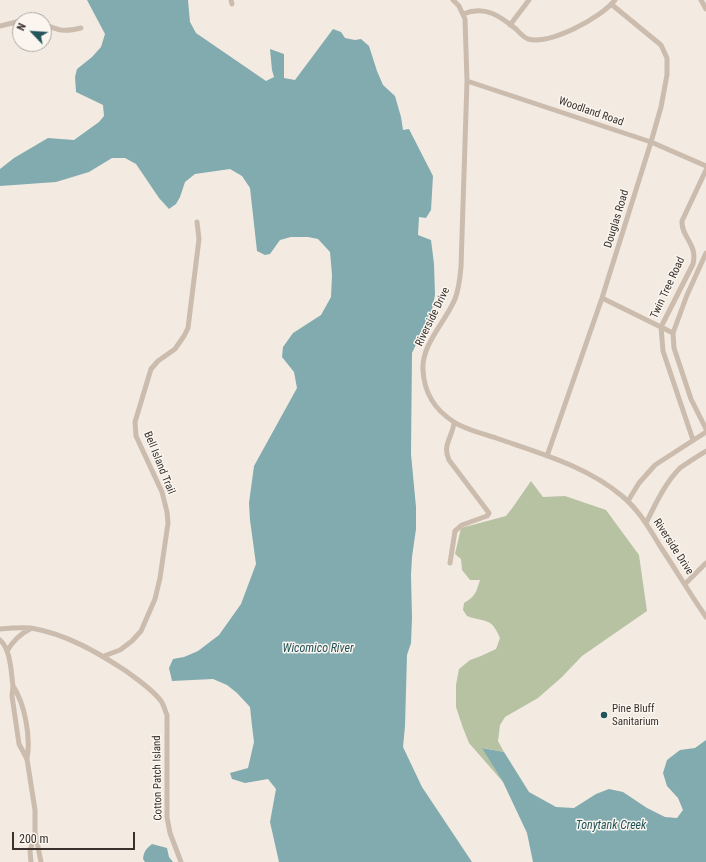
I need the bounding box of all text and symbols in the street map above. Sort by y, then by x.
north arrow [12,12,52,52]
text: N [14,21,29,33]
street label: Woodland Road [557,95,625,129]
street label: Douglas Road [602,188,632,250]
street label: Twin Tree Road [648,255,688,321]
street label: Riverside Drive [413,285,453,349]
street label: Bell Island Trail [140,430,178,496]
street label: Riverside Drive [650,517,696,577]
water label: Wicomico River [283,642,353,656]
place label: Pine Bluff Sanitarium [612,702,659,728]
marker: Pine Bluff Sanitarium [599,710,609,720]
street label: Cotton Patch Island [151,735,165,821]
water label: Tonytank Creek [576,819,646,833]
scale bar [14,824,137,850]
text: 200 m [19,832,49,846]

